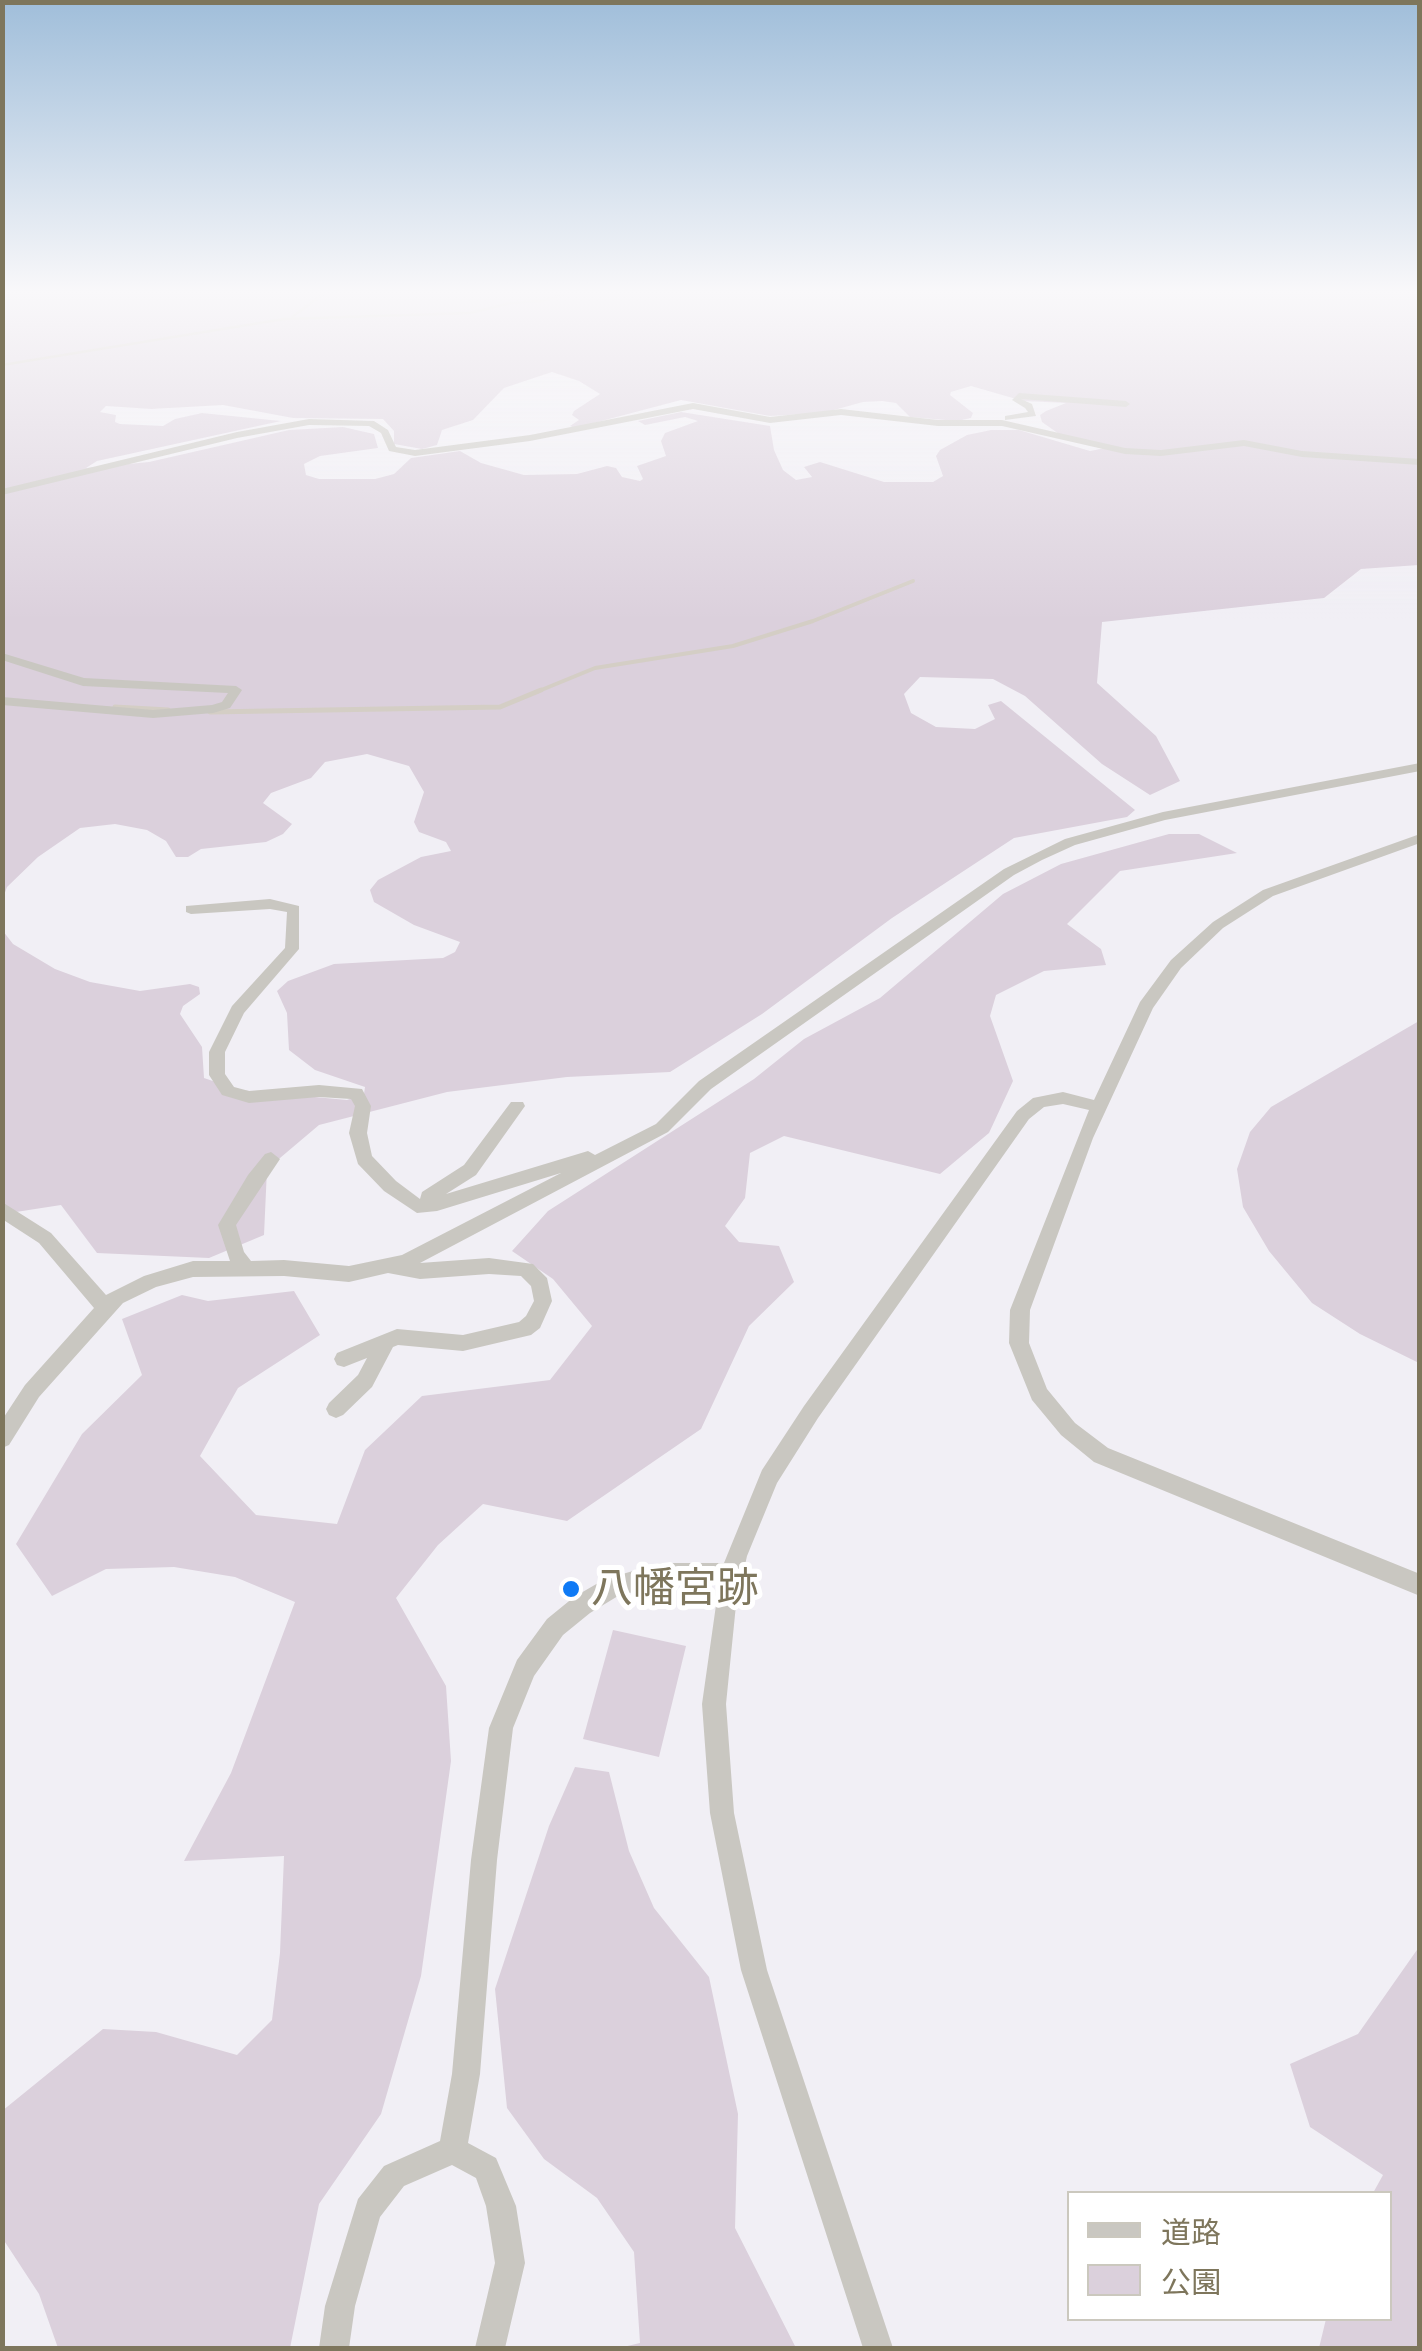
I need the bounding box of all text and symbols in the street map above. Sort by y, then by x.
place label: 八幡宮跡 [591,1564,759,1614]
marker: 八幡宮跡 [560,1578,582,1600]
legend [1067,2191,1392,2321]
text: 道路 [1161,2213,1221,2251]
text: 公園 [1161,2263,1221,2301]

